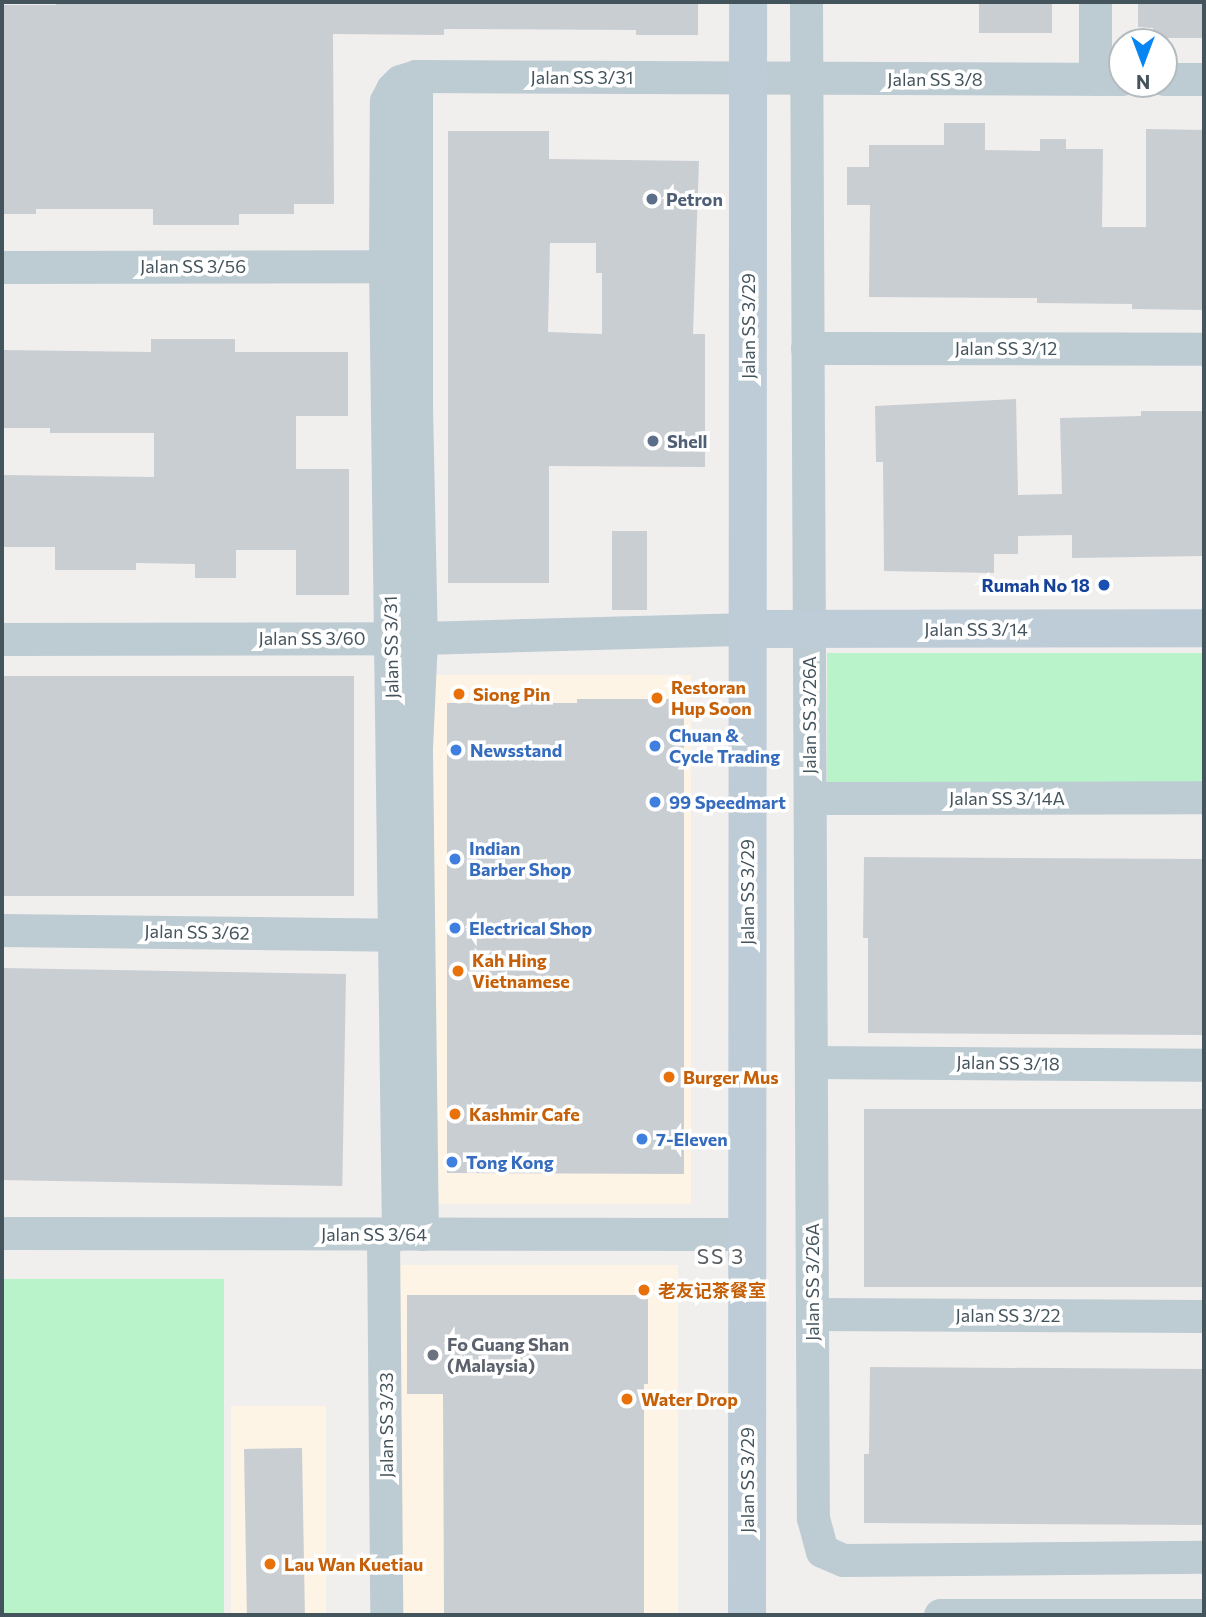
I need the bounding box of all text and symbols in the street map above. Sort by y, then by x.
north arrow [1108,28,1178,98]
street label: Jalan SS 3/31 [531,66,633,88]
street label: Jalan SS 3/8 [887,68,983,90]
text: N [1136,71,1150,94]
place label: Petron [666,188,723,210]
marker: Petron [644,191,660,207]
street label: Jalan SS 3/56 [140,255,246,277]
street label: Jalan SS 3/29 [737,273,759,379]
street label: Jalan SS 3/12 [955,337,1057,359]
place label: Shell [667,430,708,452]
marker: Shell [645,433,661,449]
place label: Rumah No 18 [981,574,1090,596]
marker: Rumah No 18 [1096,577,1112,593]
street label: Jalan SS 3/31 [379,595,403,699]
street label: Jalan SS 3/14 [924,618,1028,640]
street label: Jalan SS 3/60 [258,627,366,649]
street label: Jalan SS 3/26A [798,656,820,774]
place label: Restoran Hup Soon [671,677,752,720]
place label: Siong Pin [473,683,550,705]
marker: Siong Pin [451,686,467,702]
marker: Restoran Hup Soon [649,690,665,706]
place label: Chuan & Cycle Trading [669,725,780,768]
marker: Chuan & Cycle Trading [647,738,663,754]
place label: Newsstand [470,739,562,761]
marker: Newsstand [448,742,464,758]
street label: Jalan SS 3/14A [949,787,1065,809]
place label: 99 Speedmart [669,791,786,813]
marker: 99 Speedmart [647,794,663,810]
place label: Indian Barber Shop [469,838,571,880]
street label: Jalan SS 3/29 [736,839,758,945]
marker: Indian Barber Shop [447,851,463,867]
place label: Electrical Shop [469,917,592,939]
street label: Jalan SS 3/62 [144,920,250,944]
marker: Electrical Shop [447,920,463,936]
place label: Kah Hing Vietnamese [472,950,570,992]
marker: Kah Hing Vietnamese [450,963,466,979]
street label: Jalan SS 3/18 [956,1051,1060,1075]
place label: Burger Mus [683,1066,779,1088]
marker: Burger Mus [661,1069,677,1085]
place label: Kashmir Cafe [469,1103,580,1125]
marker: Kashmir Cafe [447,1106,463,1122]
place label: 7-Eleven [656,1128,728,1150]
marker: 7-Eleven [634,1131,650,1147]
place label: Tong Kong [466,1151,554,1173]
marker: Tong Kong [444,1154,460,1170]
street label: Jalan SS 3/64 [321,1223,427,1245]
street label: Jalan SS 3/26A [801,1223,823,1341]
district label: SS 3 [697,1243,745,1269]
place label: 老友记茶餐室 [658,1279,766,1301]
marker: 老友记茶餐室 [636,1282,652,1298]
street label: Jalan SS 3/22 [956,1304,1060,1326]
place label: Fo Guang Shan (Malaysia) [447,1334,569,1376]
marker: Fo Guang Shan (Malaysia) [425,1347,441,1363]
street label: Jalan SS 3/33 [375,1372,397,1478]
place label: Water Drop [641,1388,738,1410]
marker: Water Drop [619,1391,635,1407]
street label: Jalan SS 3/29 [736,1427,758,1533]
place label: Lau Wan Kuetiau [284,1553,423,1575]
marker: Lau Wan Kuetiau [262,1556,278,1572]

